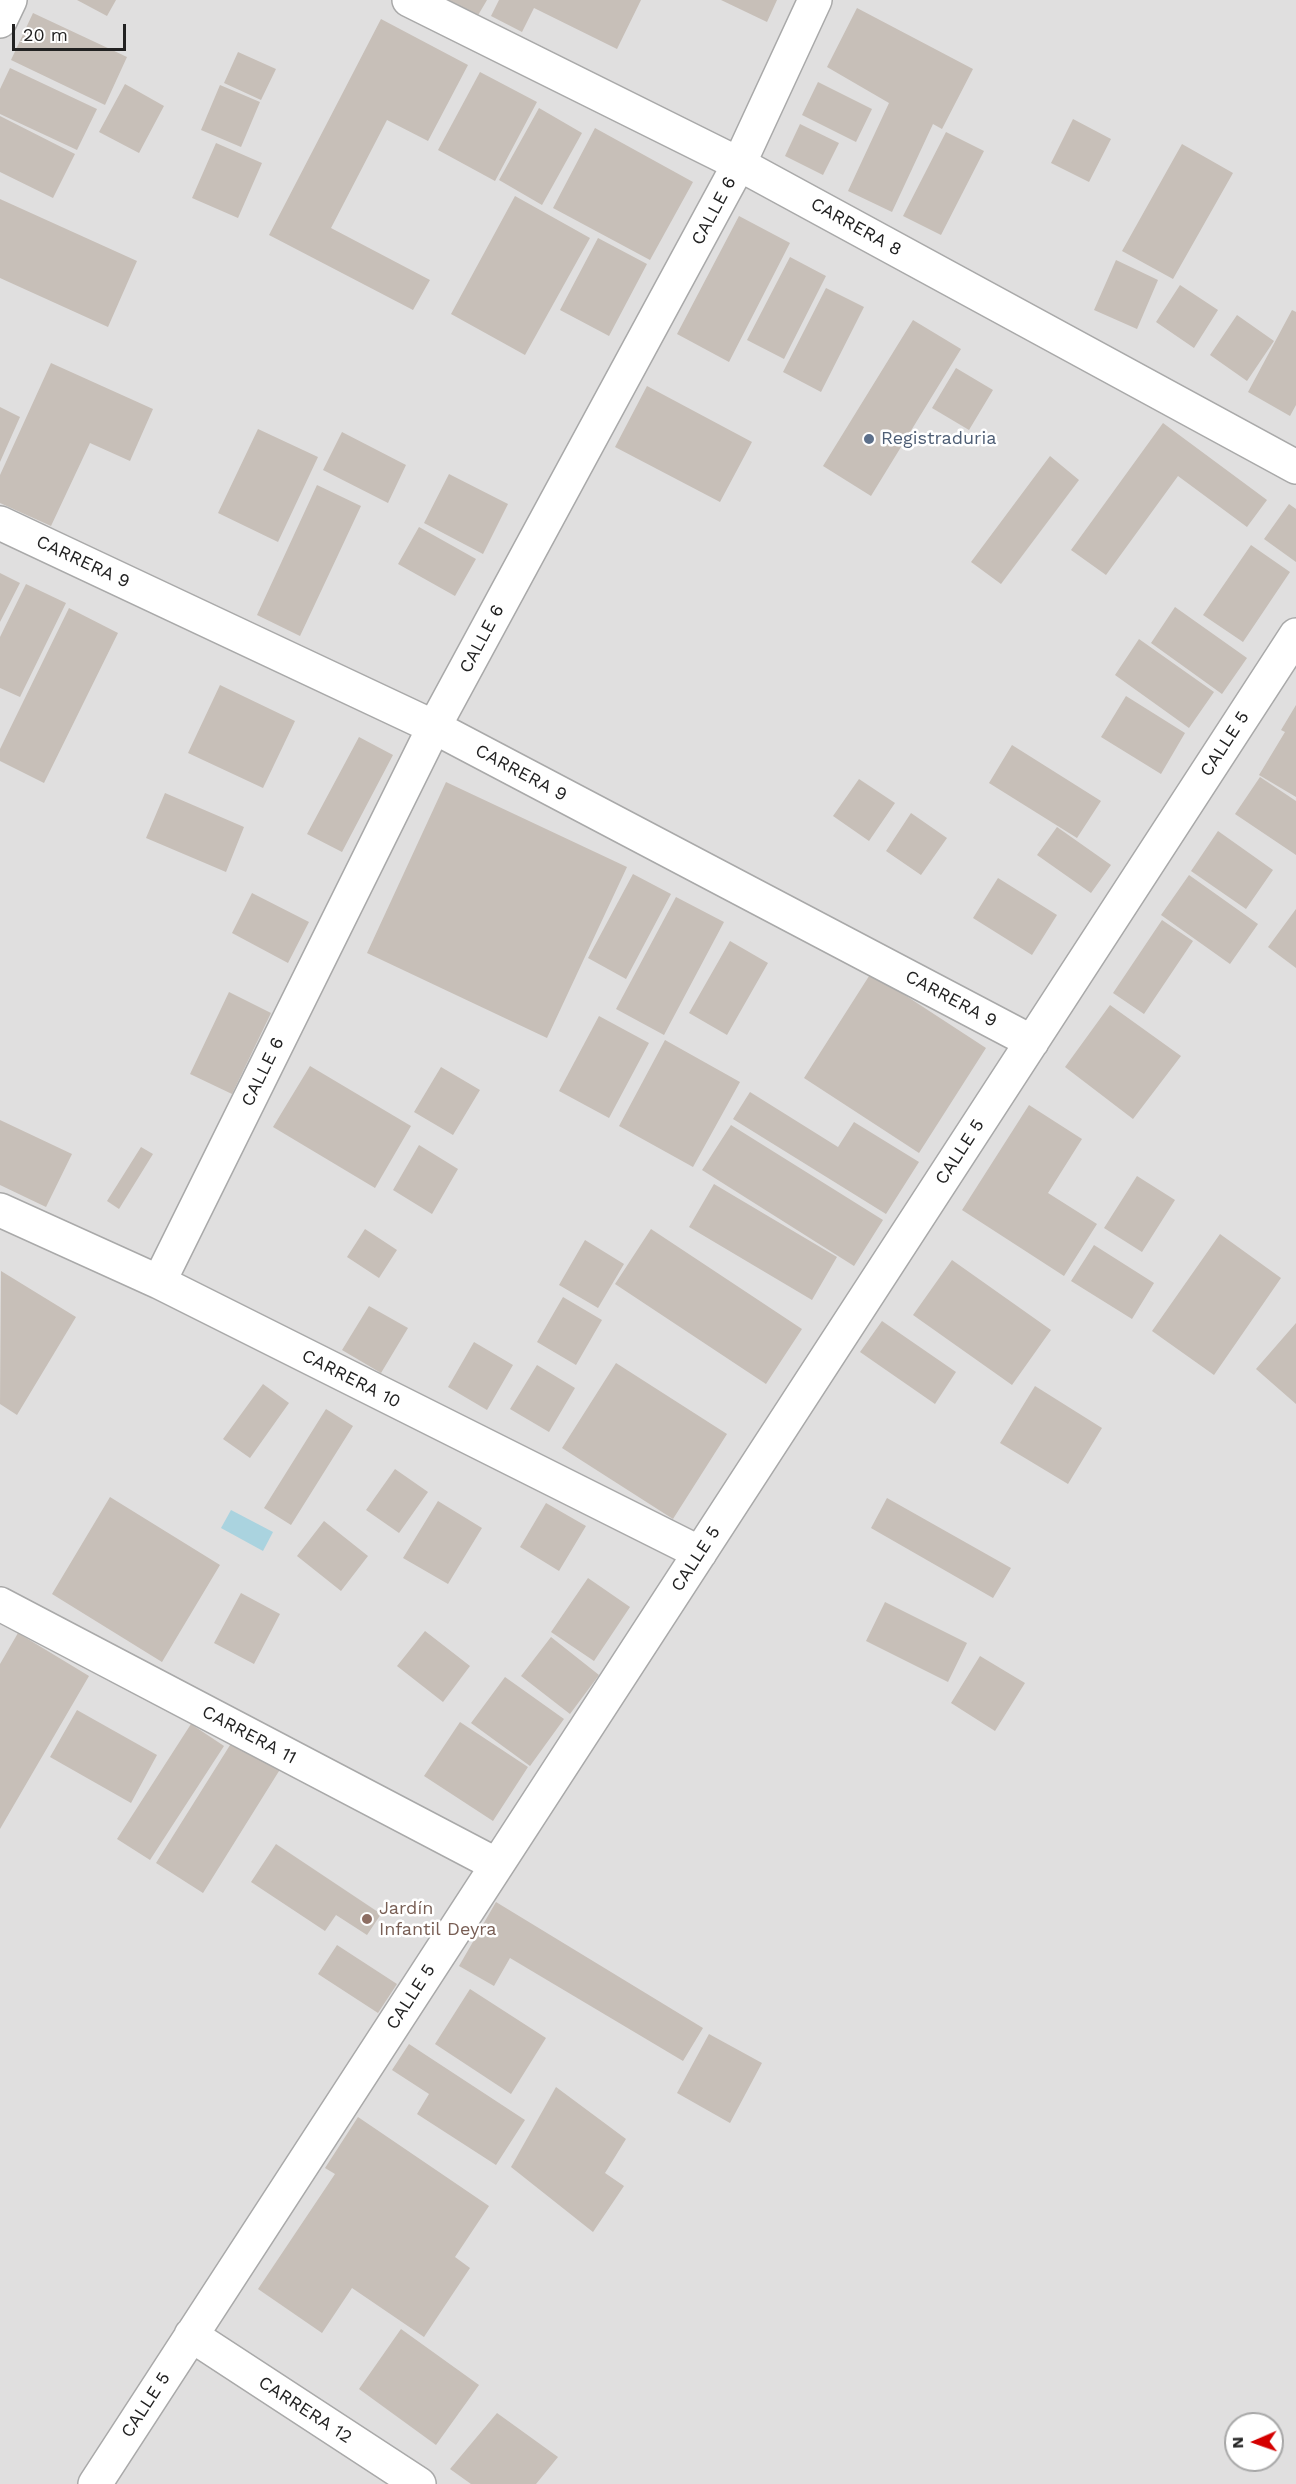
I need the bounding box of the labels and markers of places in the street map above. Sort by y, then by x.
place label: Registraduria [881,428,996,450]
marker: Registraduria [862,432,876,446]
place label: Jardín Infantil Deyra [379,1898,496,1940]
marker: Jardín Infantil Deyra [360,1912,374,1926]

